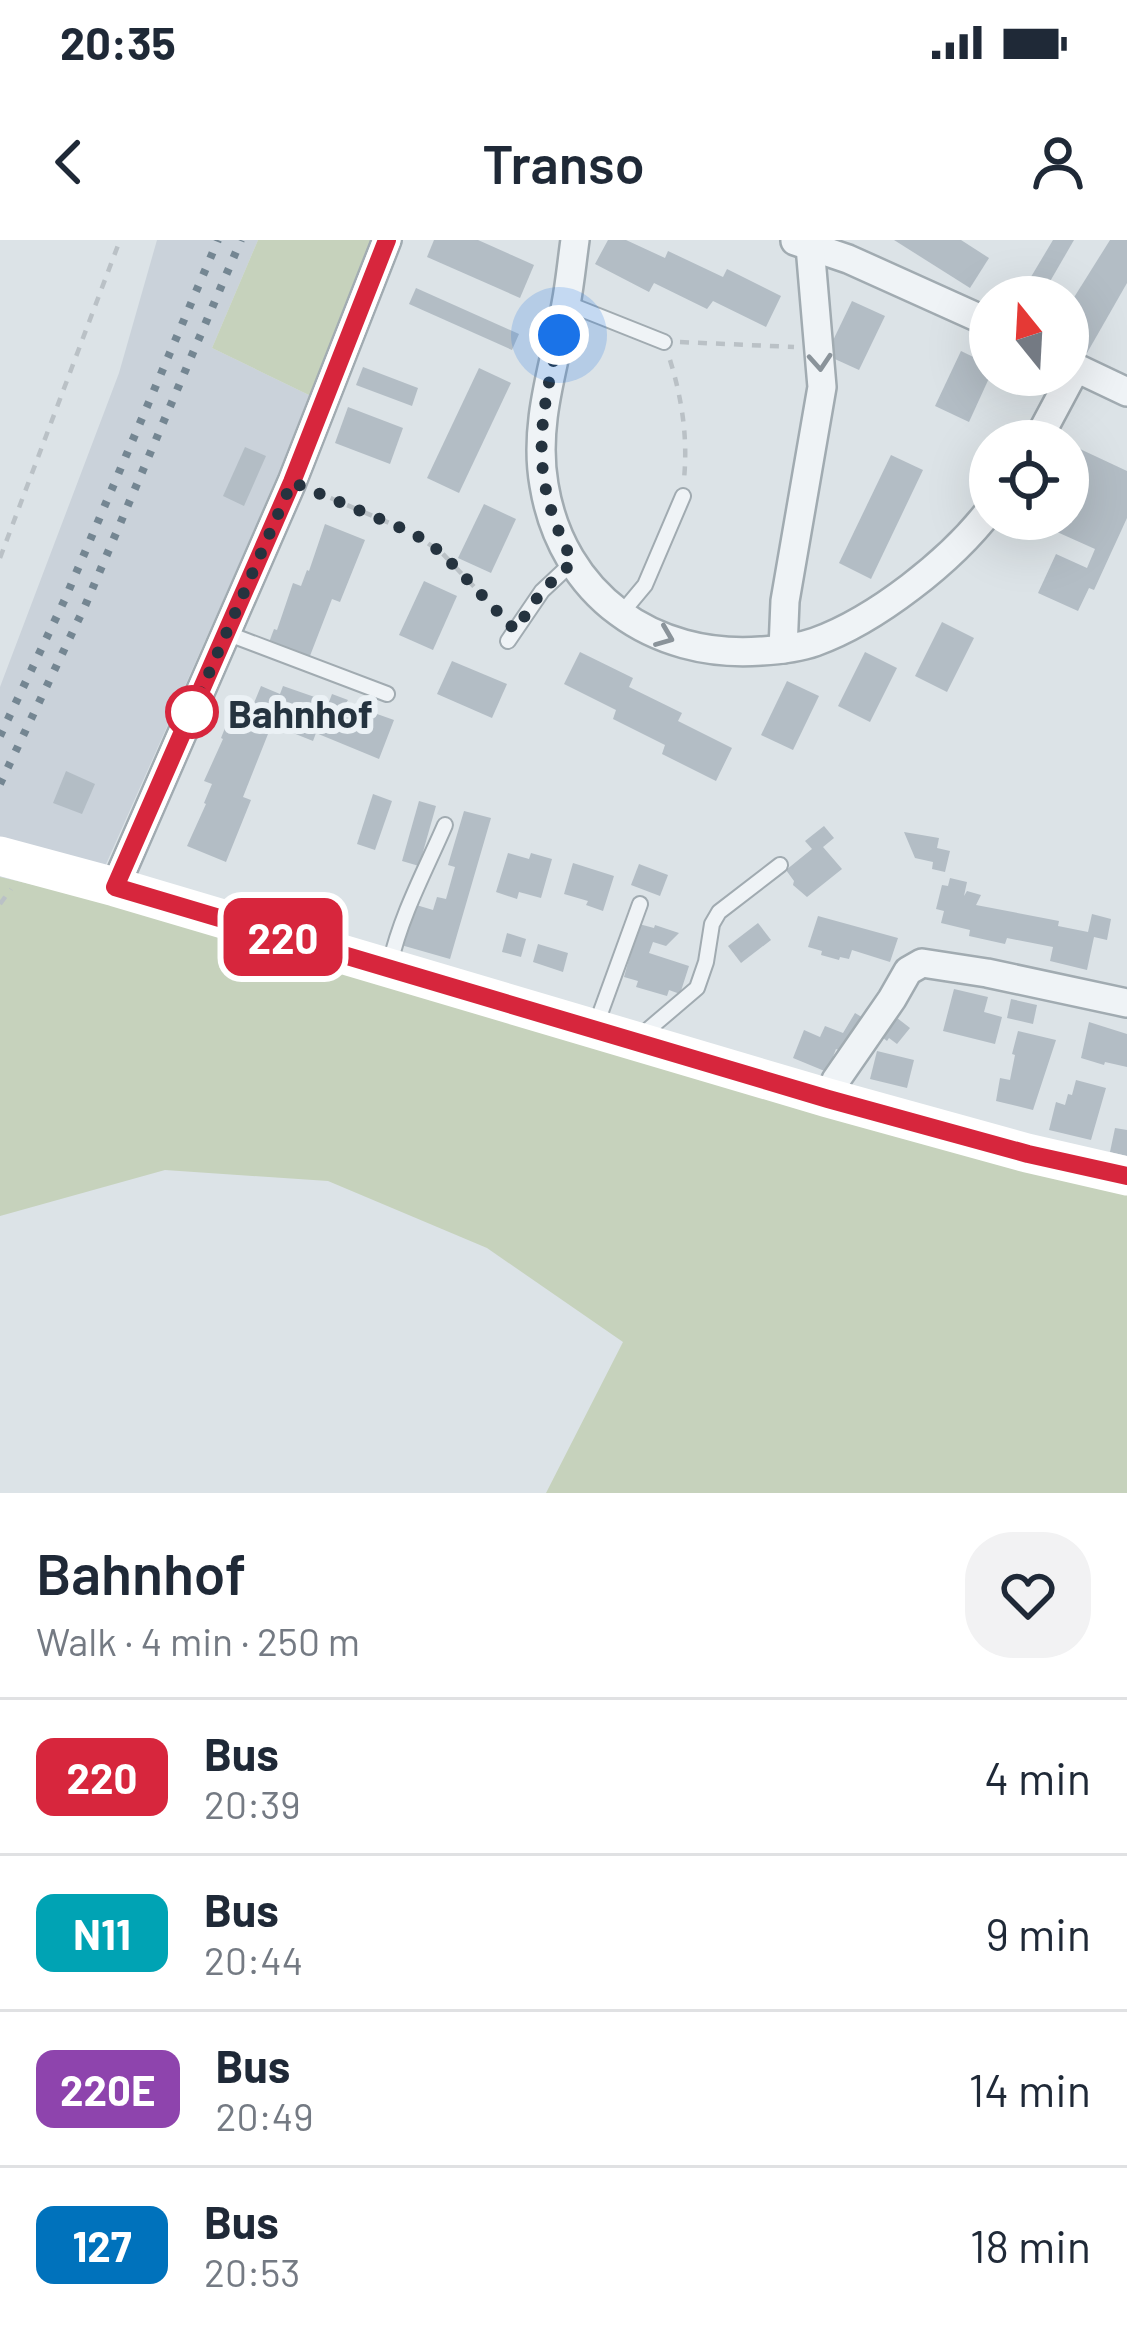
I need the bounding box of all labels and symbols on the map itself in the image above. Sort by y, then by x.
north arrow [969,276,1089,396]
your location [529,305,589,365]
one-way arrow [807,353,832,372]
one-way arrow [653,623,674,647]
marker: Bahnhof [167,687,217,737]
place label: Bahnhof [228,689,373,736]
line badge: 220 [214,898,352,976]

